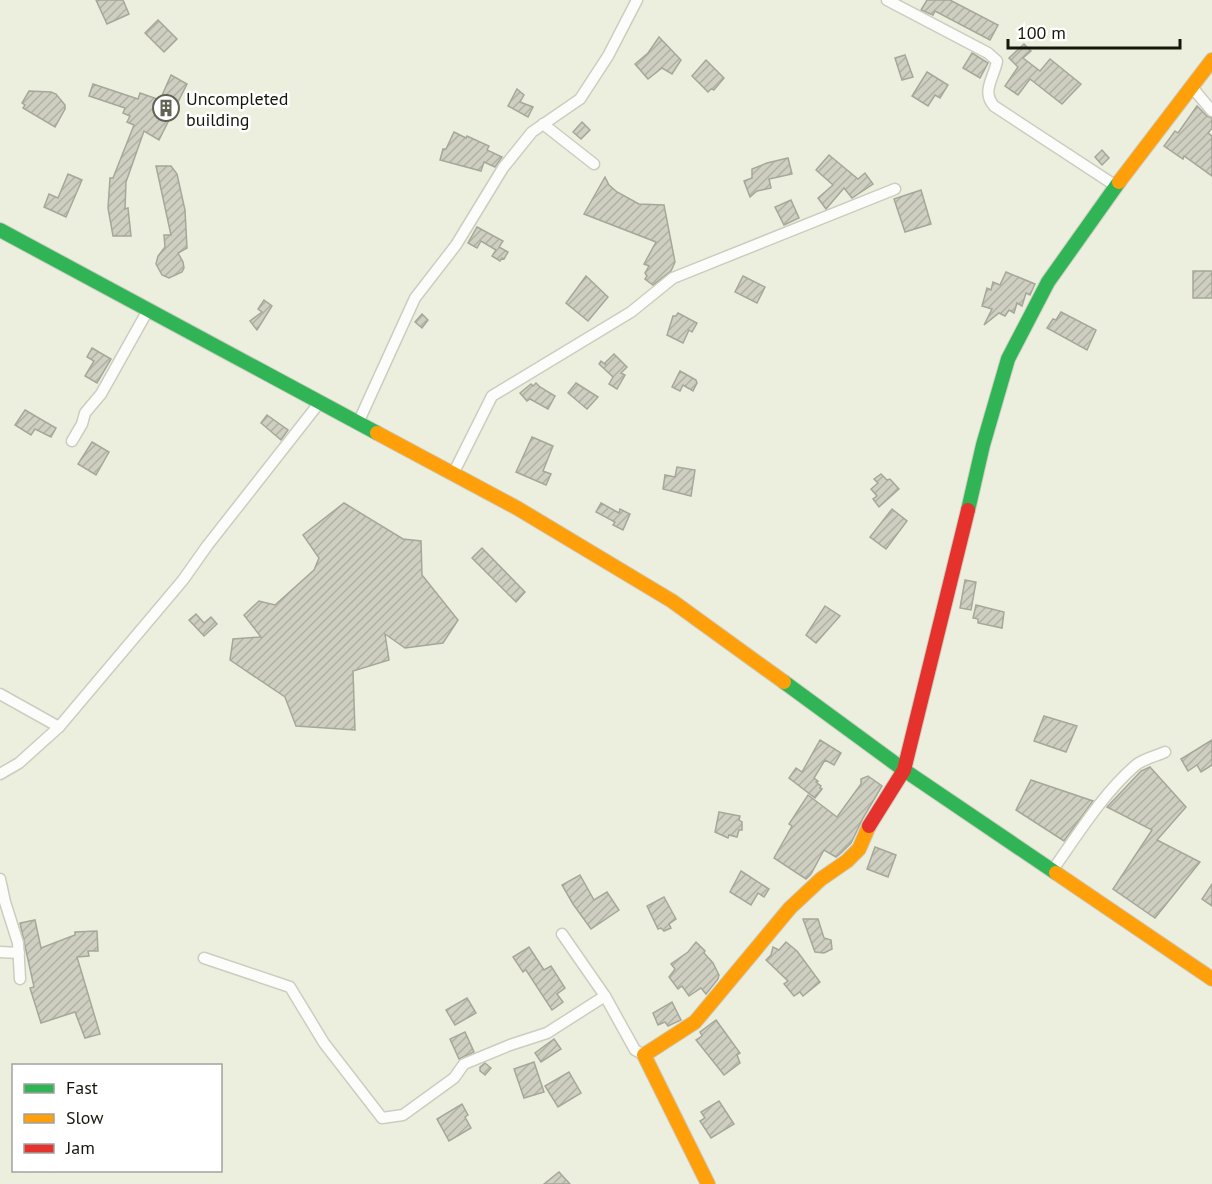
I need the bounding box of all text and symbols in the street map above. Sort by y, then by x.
scale bar [1008,12,1180,50]
text: 100 m [1017,21,1066,44]
place label: Uncompleted building [186,87,288,131]
building icon: Uncompleted building [151,93,181,123]
legend [12,1064,222,1172]
text: Fast [66,1076,98,1099]
text: Slow [66,1106,104,1129]
text: Jam [65,1136,95,1159]

